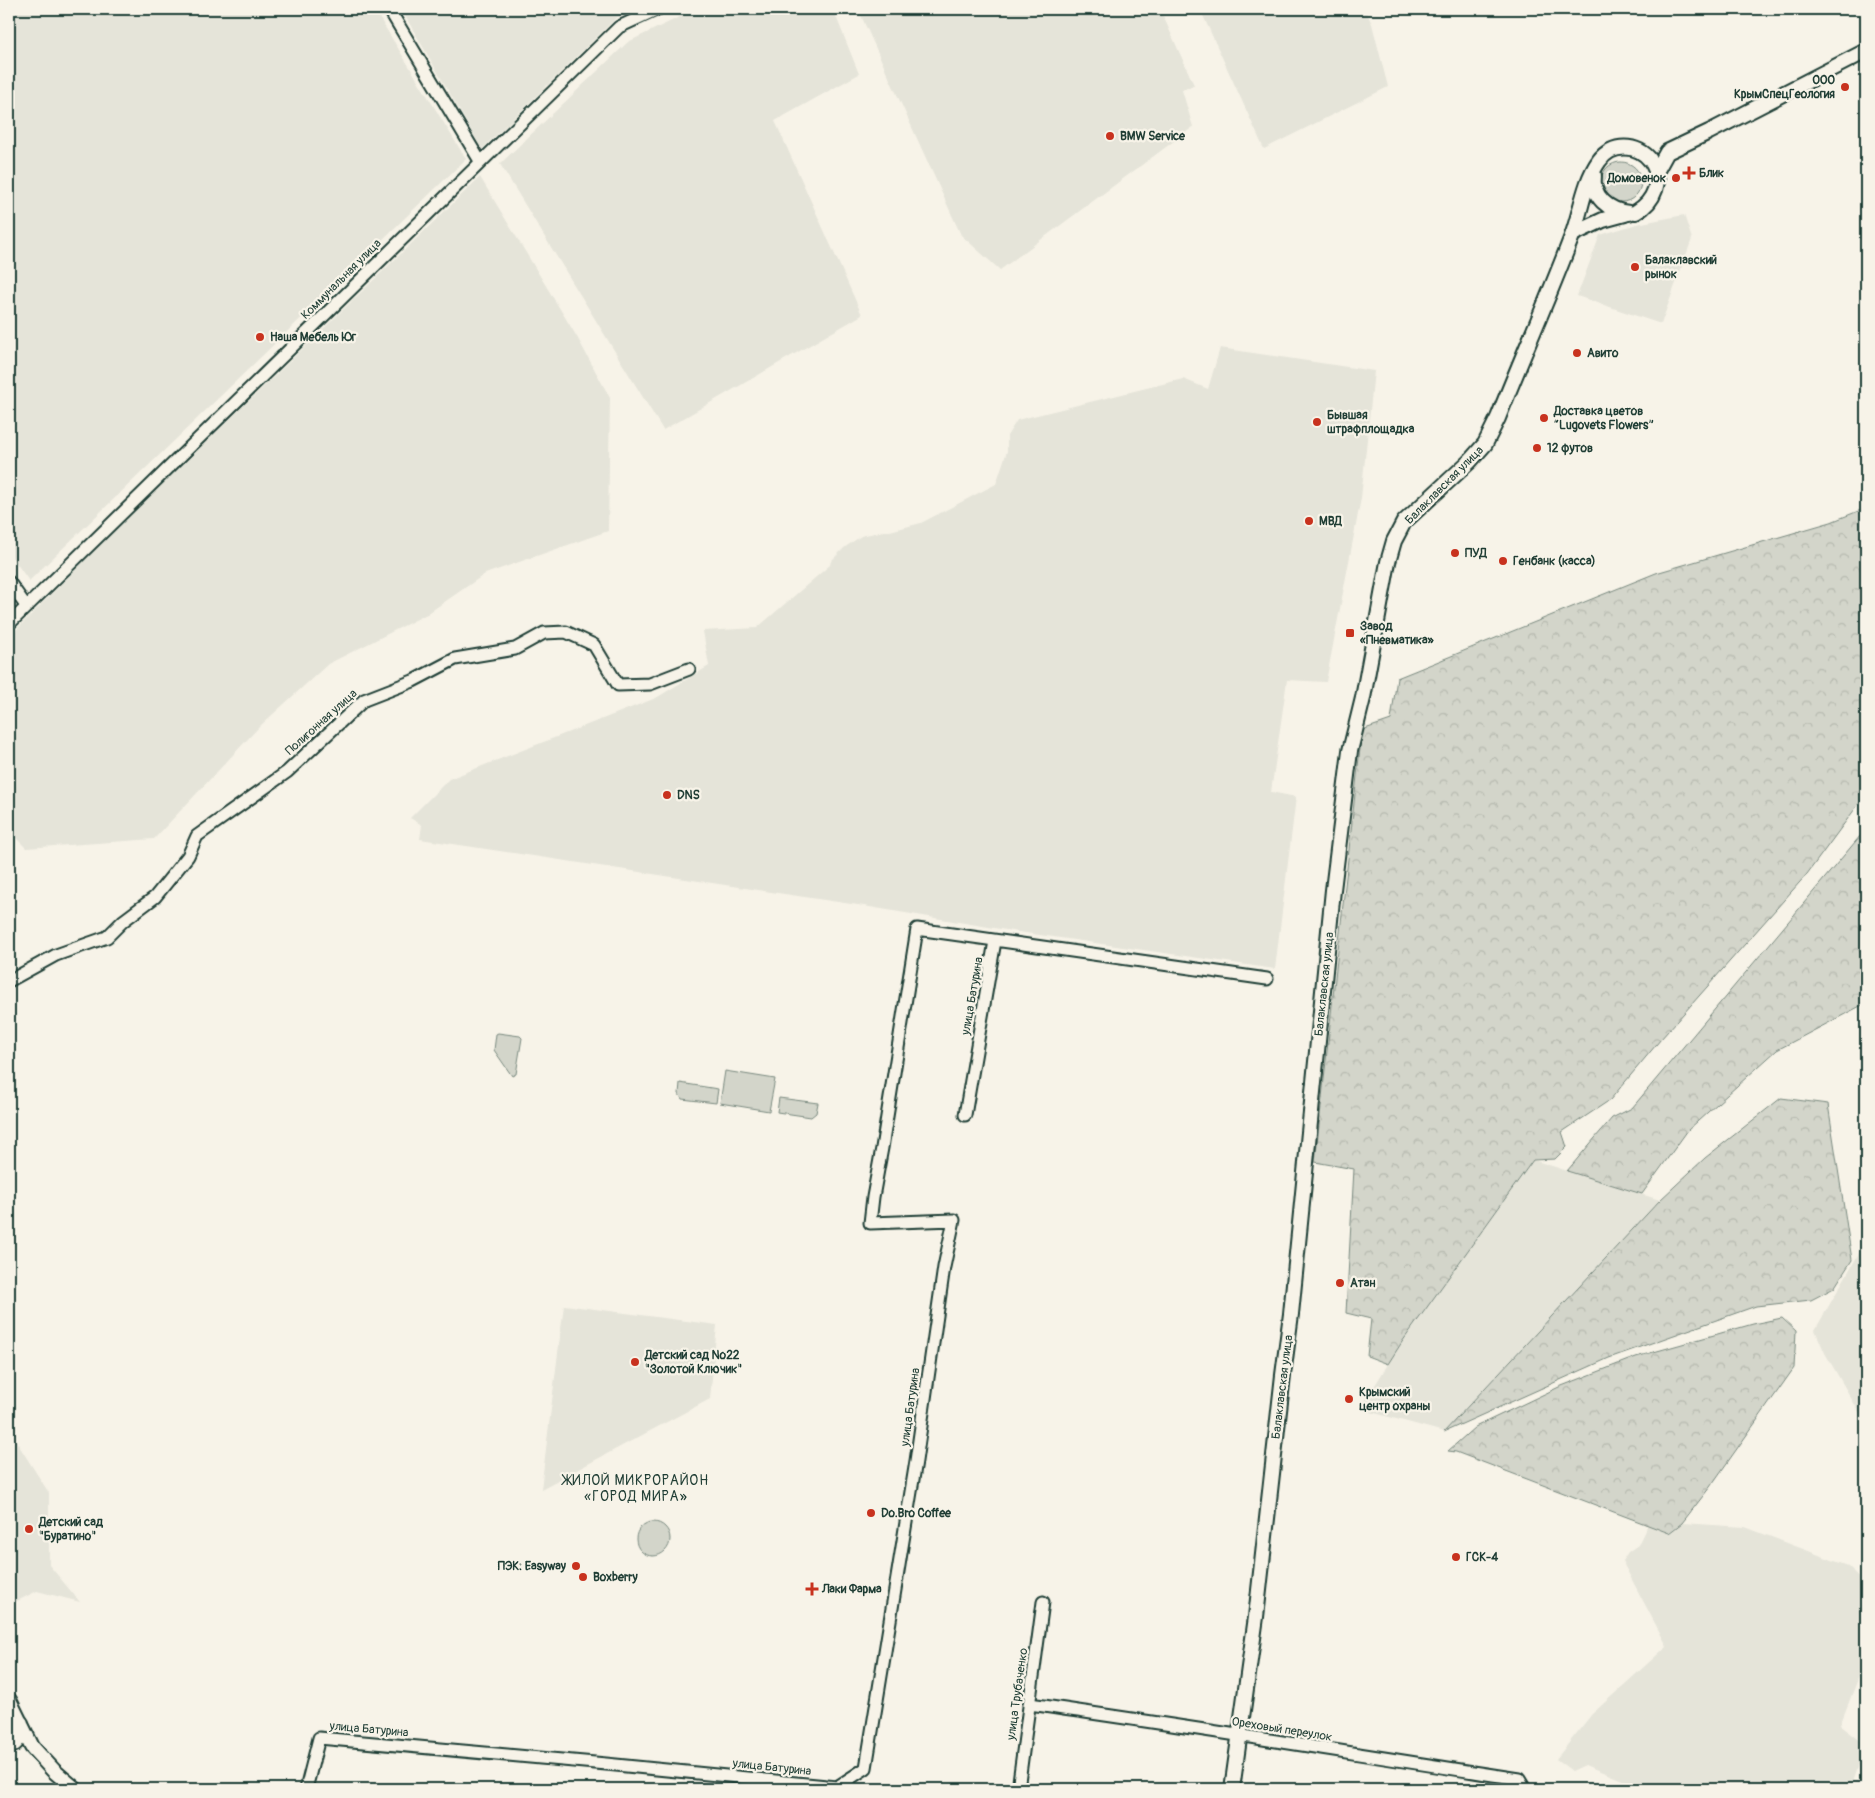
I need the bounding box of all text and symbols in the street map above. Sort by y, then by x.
place label: ООО КрымСпецГеология [1734,73,1835,102]
marker: ООО КрымСпецГеология [1839,81,1851,93]
place label: BMW Service [1120,129,1186,144]
marker: BMW Service [1104,130,1116,142]
place label: Блик [1699,166,1725,181]
marker: Блик [1683,167,1695,179]
place label: Домовенок [1607,171,1667,186]
marker: Домовенок [1670,172,1682,184]
street label: Коммунальная улица [298,236,385,323]
place label: Балаклавский рынок [1645,253,1717,282]
marker: Балаклавский рынок [1629,261,1641,273]
place label: Наша Мебель Юг [270,330,357,345]
marker: Наша Мебель Юг [254,331,266,343]
place label: Авито [1587,346,1619,361]
marker: Авито [1571,347,1583,359]
place label: Доставка цветов “Lugovets Flowers” [1553,404,1654,433]
place label: Бывшая штрафплощадка [1327,408,1415,437]
marker: Доставка цветов “Lugovets Flowers” [1538,412,1550,424]
marker: Бывшая штрафплощадка [1311,416,1323,428]
place label: 12 футов [1547,441,1593,456]
marker: 12 футов [1531,442,1543,454]
street label: Балаклавская улица [1402,443,1487,528]
place label: МВД [1319,514,1342,529]
marker: МВД [1303,515,1315,527]
place label: ПУД [1465,546,1487,561]
marker: ПУД [1449,547,1461,559]
place label: Генбанк (касса) [1513,554,1596,569]
marker: Генбанк (касса) [1497,555,1509,567]
place label: Завод «Пневматика» [1359,619,1435,648]
marker: Завод «Пневматика» [1344,627,1356,639]
street label: Полигонная улица [282,686,361,759]
place label: DNS [677,788,700,803]
marker: DNS [661,789,673,801]
street label: Балаклавская улица [1312,931,1337,1037]
street label: улица Батурина [958,955,987,1037]
place label: Атан [1350,1276,1375,1291]
marker: Атан [1334,1277,1346,1289]
street label: Балаклавская улица [1269,1334,1296,1440]
place label: Детский сад №22 "Золотой Ключик" [644,1348,742,1377]
marker: Детский сад №22 "Золотой Ключик" [629,1356,641,1368]
street label: улица Батурина [897,1367,923,1448]
place label: Крымский центр охраны [1359,1385,1430,1414]
marker: Крымский центр охраны [1343,1393,1355,1405]
district label: ЖИЛОЙ МИКРОРАЙОН «ГОРОД МИРА» [561,1472,709,1505]
place label: Do.Bro Coffee [881,1506,952,1521]
marker: Do.Bro Coffee [865,1507,877,1519]
place label: Детский сад "Буратино" [38,1515,104,1544]
marker: Детский сад "Буратино" [23,1523,35,1535]
place label: ГСК-4 [1466,1550,1498,1565]
marker: ГСК-4 [1450,1551,1462,1563]
place label: ПЭК: Easyway [498,1559,567,1574]
marker: ПЭК: Easyway [570,1560,582,1572]
place label: Boxberry [593,1570,638,1585]
marker: Boxberry [577,1571,589,1583]
place label: Лаки Фарма [821,1582,882,1597]
marker: Лаки Фарма [806,1583,818,1595]
street label: улица Трубаченко [1003,1646,1031,1742]
street label: Ореховый переулок [1231,1714,1333,1745]
street label: улица Батурина [328,1718,409,1740]
street label: улица Батурина [731,1756,812,1779]

